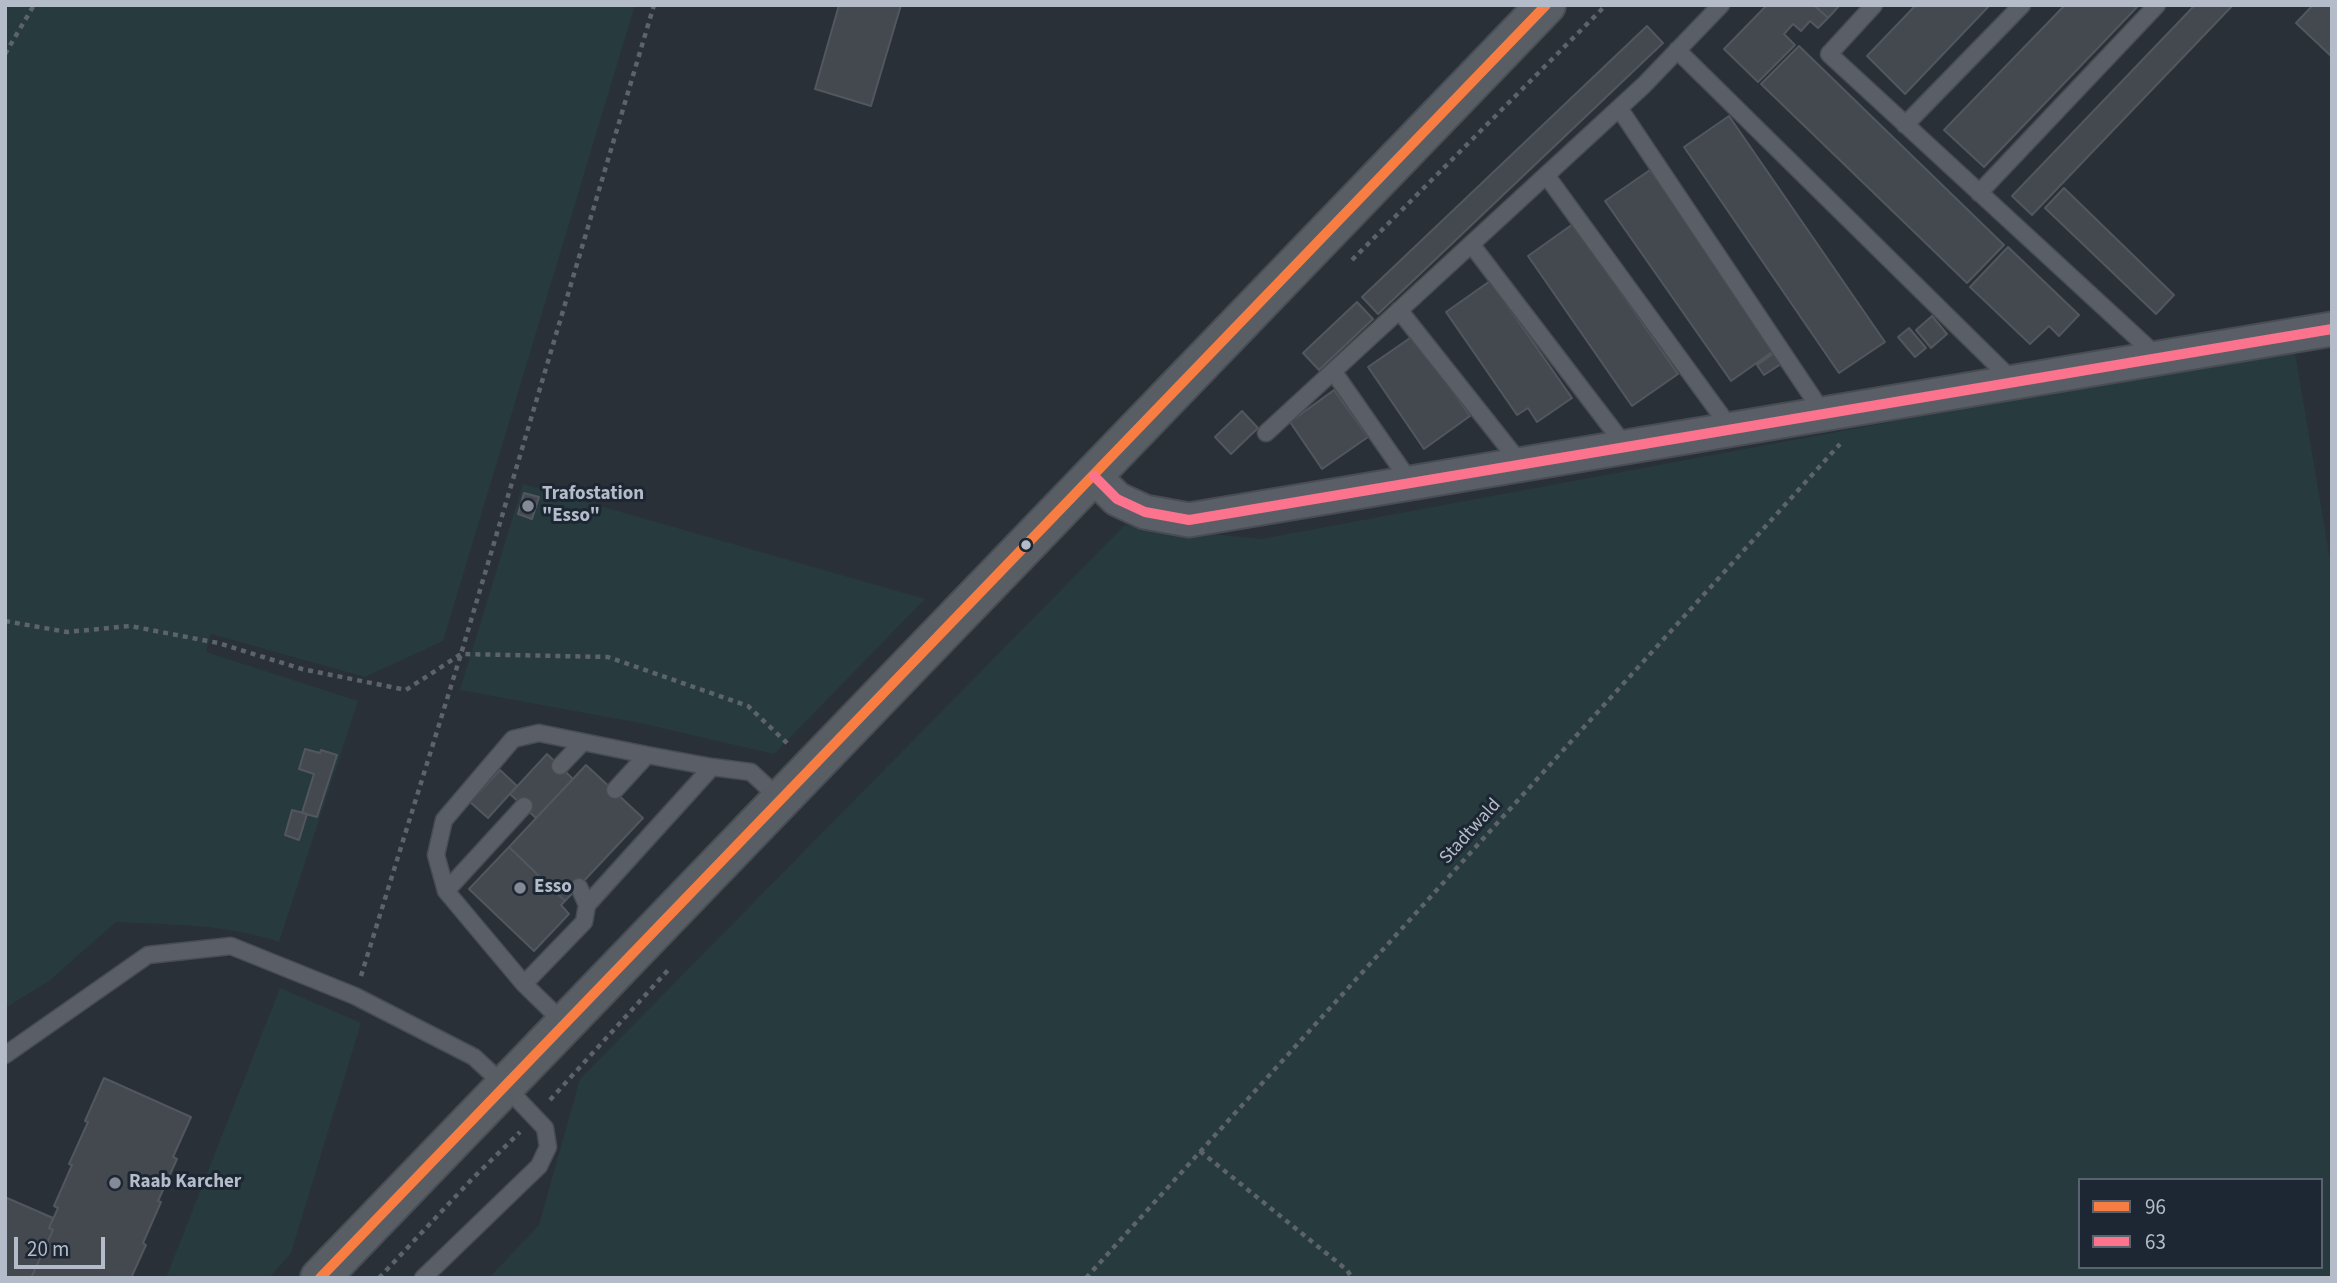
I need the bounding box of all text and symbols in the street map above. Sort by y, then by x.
place label: Trafostation "Esso" [542,484,644,528]
marker: Trafostation "Esso" [520,498,536,514]
unlabelled marker [1019,538,1033,552]
street label: Stadtwald [1436,794,1506,870]
place label: Esso [534,877,572,899]
marker: Esso [512,880,528,896]
place label: Raab Karcher [129,1172,241,1194]
marker: Raab Karcher [107,1175,123,1191]
legend [2078,1178,2323,1269]
text: 96 [2145,1192,2166,1222]
scale bar [18,1224,108,1268]
text: 63 [2145,1227,2166,1257]
text: 20 m [27,1234,69,1264]

